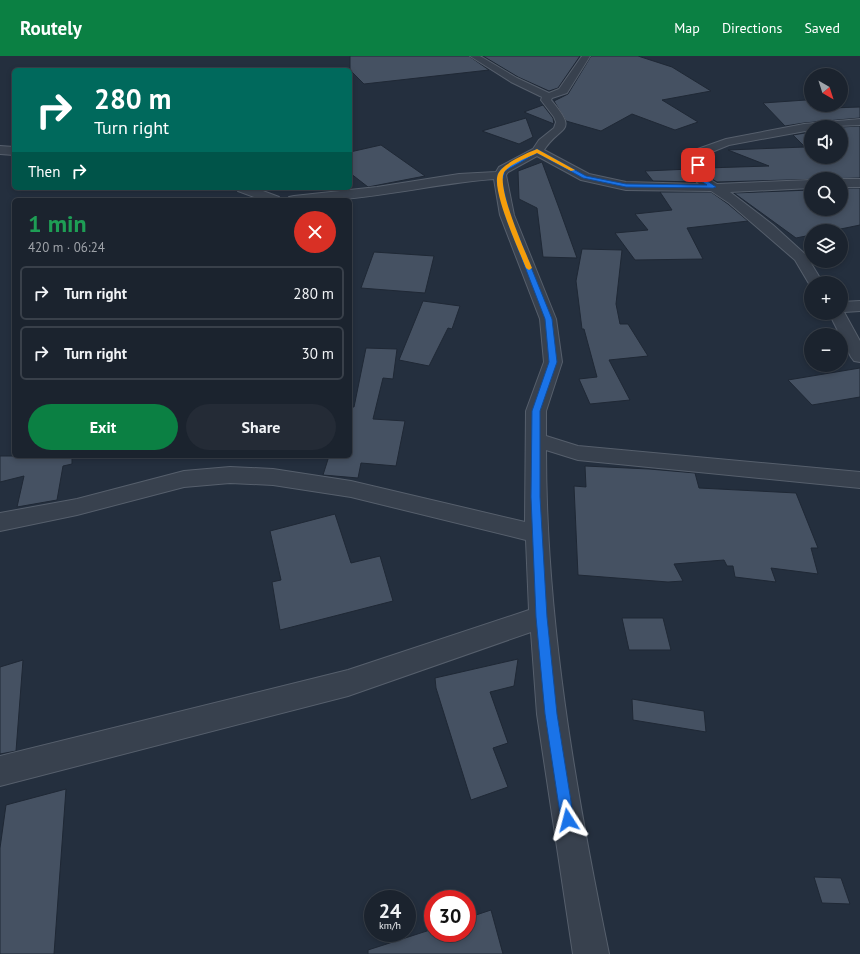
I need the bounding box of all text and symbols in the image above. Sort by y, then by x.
text: Routely [20,16,82,40]
text: Map [674,19,700,37]
text: Directions [722,19,782,37]
text: Saved [804,19,840,37]
north arrow [804,68,848,112]
map controls [804,68,848,372]
text: 280 m [94,80,171,117]
icon: right [28,84,80,136]
text: Turn right [94,116,169,139]
button: sound [804,120,848,164]
pin [681,148,715,182]
icon: arrive [687,154,709,176]
icon: right [68,160,90,182]
text: Then [28,162,60,181]
button: search [804,172,848,216]
text: 1 min [28,208,87,239]
button: close [294,211,336,253]
button: layers [804,224,848,268]
text: 420 m · 06:24 [28,239,105,256]
button: + [804,276,848,320]
icon: right [30,282,52,304]
text: Turn right [64,284,127,303]
text: 280 m [293,284,334,303]
button: − [804,328,848,372]
icon: right [30,342,52,364]
text: Turn right [64,344,127,363]
text: 30 m [301,344,334,363]
button: Exit [28,404,178,450]
button: Share [186,404,336,450]
position arrow [547,799,589,841]
speed limit sign: 30 [424,890,476,942]
text: 24 [379,898,401,924]
text: km/h [379,919,401,932]

